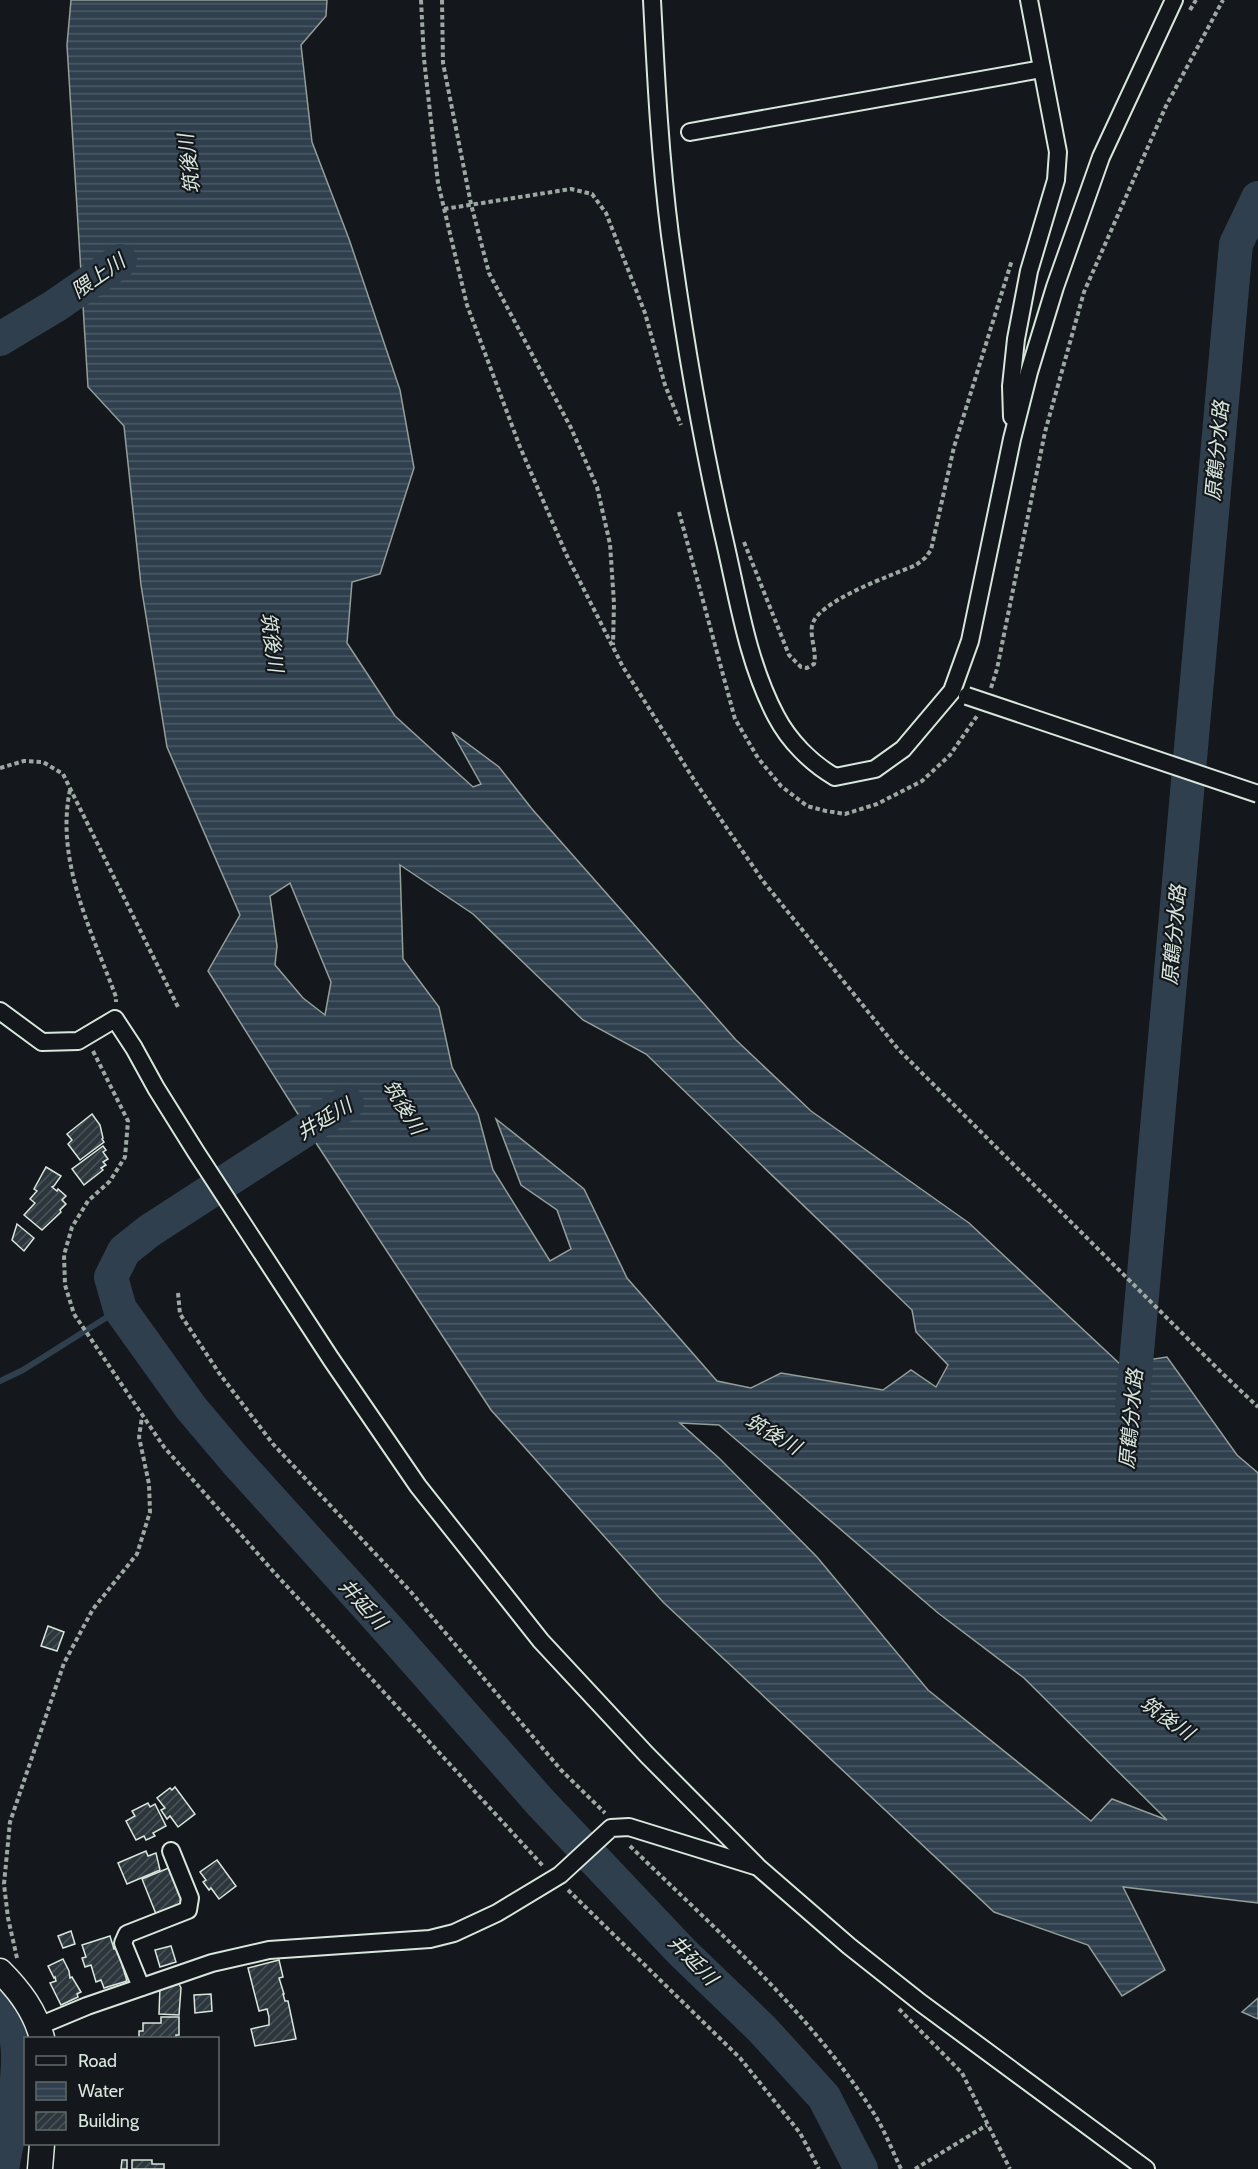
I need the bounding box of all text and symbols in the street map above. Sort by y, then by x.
water label: 筑後川 [173,131,205,195]
water label: 隈上川 [67,248,131,303]
water label: 原鶴分水路 [1201,398,1233,502]
water label: 筑後川 [256,611,288,675]
water label: 原鶴分水路 [1158,882,1190,986]
water label: 筑後川 [378,1075,431,1140]
water label: 井延川 [292,1092,358,1145]
water label: 原鶴分水路 [1115,1366,1147,1470]
water label: 筑後川 [741,1409,807,1460]
water label: 井延川 [334,1574,393,1636]
water label: 筑後川 [1136,1691,1200,1746]
water label: 井延川 [664,1930,724,1991]
legend [24,2037,219,2145]
text: Road [78,2050,117,2072]
text: Water [78,2080,124,2102]
text: Building [78,2110,140,2132]

